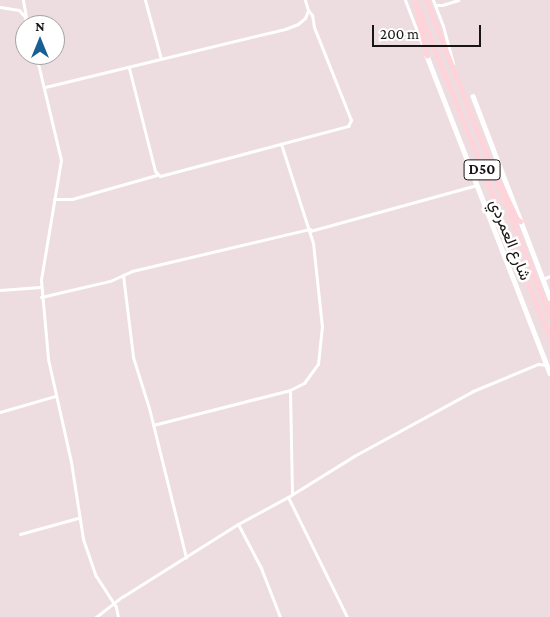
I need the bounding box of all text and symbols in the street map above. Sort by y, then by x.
north arrow [15,15,65,65]
scale bar [375,15,484,47]
text: N [35,18,45,34]
text: 200 m [380,26,419,42]
road number: D50 [463,158,501,182]
street label: شارع العمردي [485,197,535,283]

